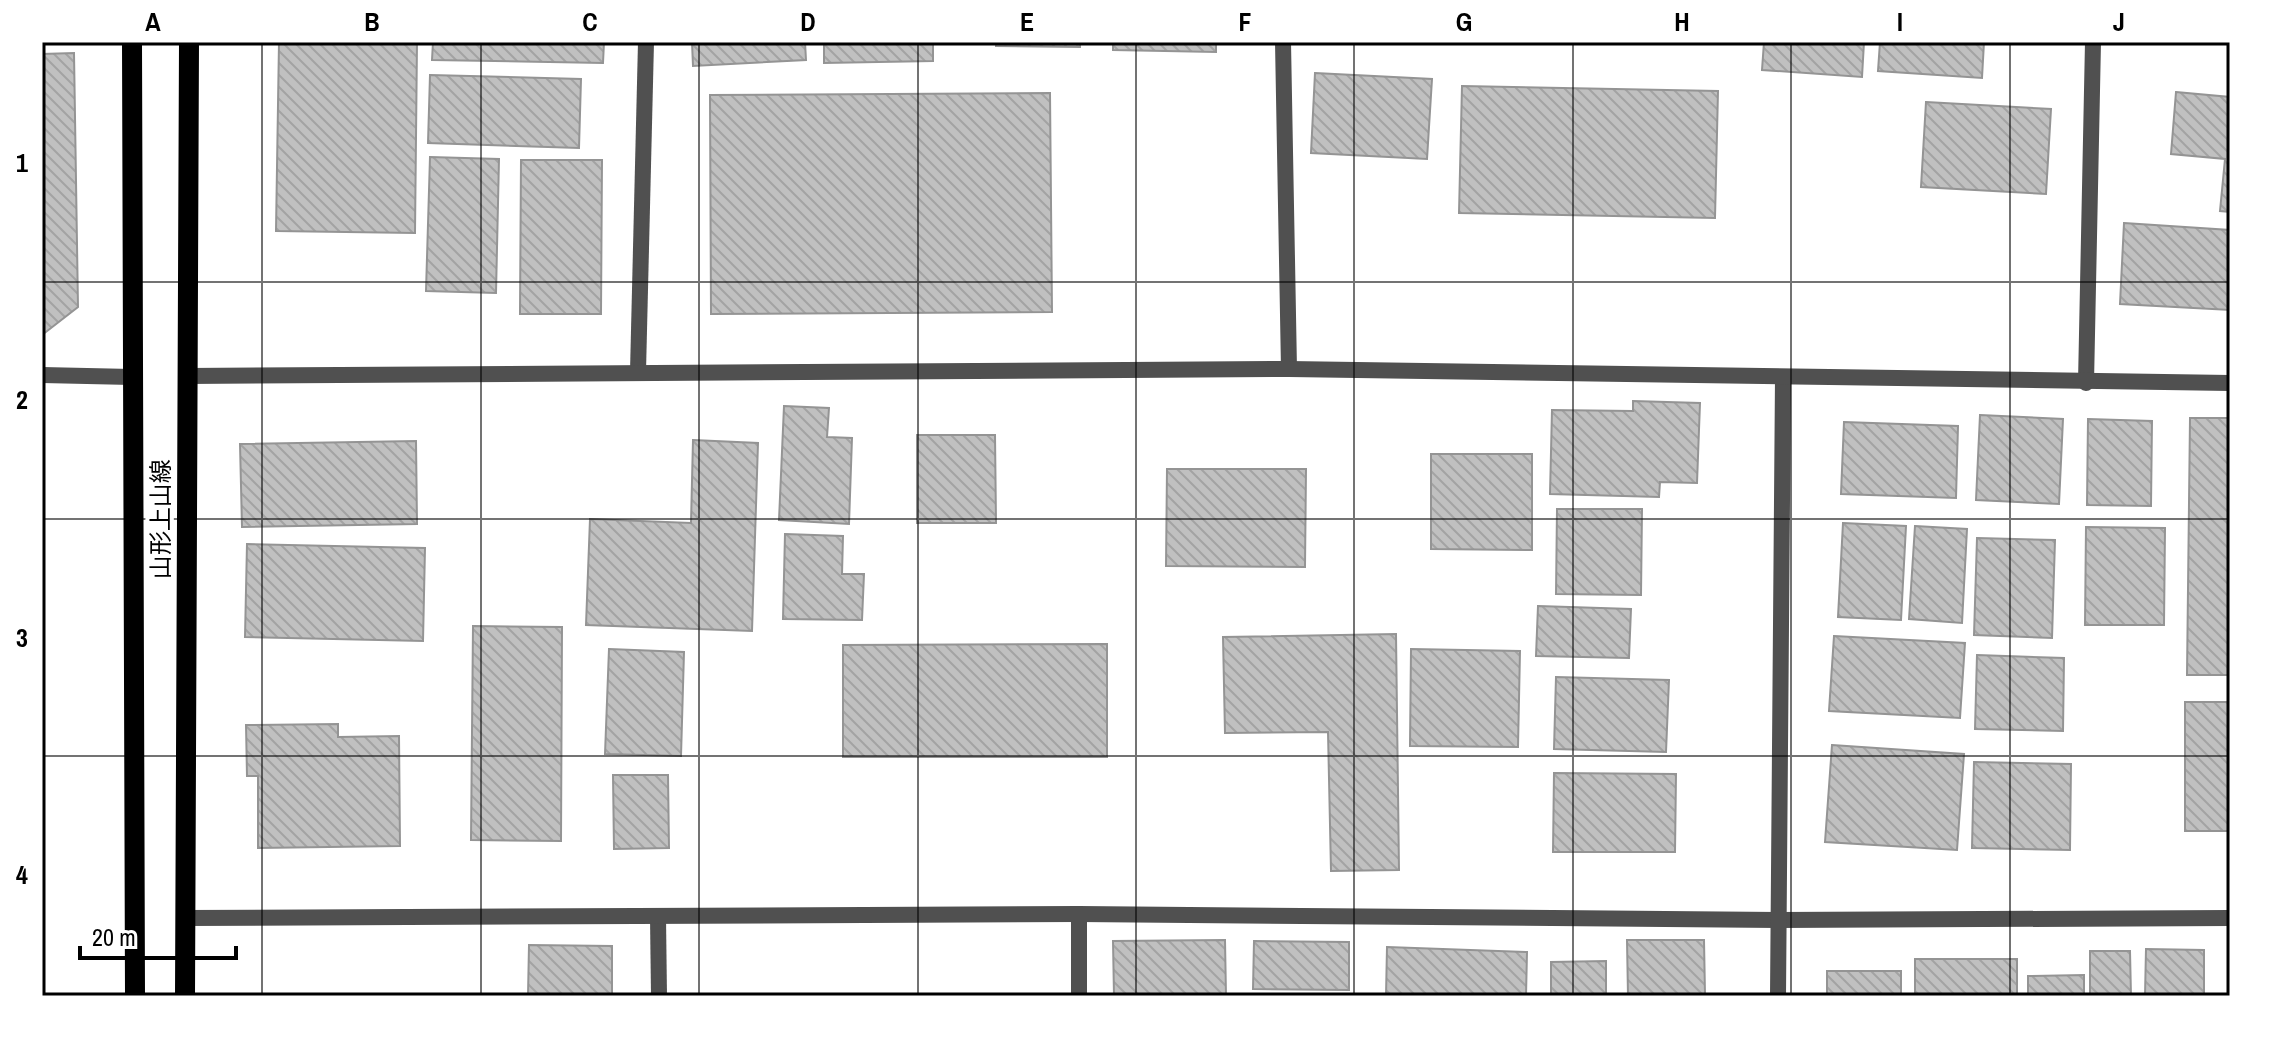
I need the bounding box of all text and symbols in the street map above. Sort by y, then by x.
text: A [145,4,161,39]
text: B [364,4,380,39]
text: C [582,4,598,39]
text: D [800,4,816,39]
text: E [1020,4,1034,39]
text: F [1238,4,1252,39]
text: G [1456,4,1472,39]
text: H [1674,4,1690,39]
text: I [1897,4,1903,39]
text: J [2113,4,2125,39]
text: 1 [16,145,28,180]
text: 2 [16,382,28,417]
street label: 山形上山線 [144,459,176,579]
text: 3 [16,620,28,655]
text: 4 [16,857,28,892]
scale bar [80,910,236,960]
text: 20 m [92,921,136,953]

